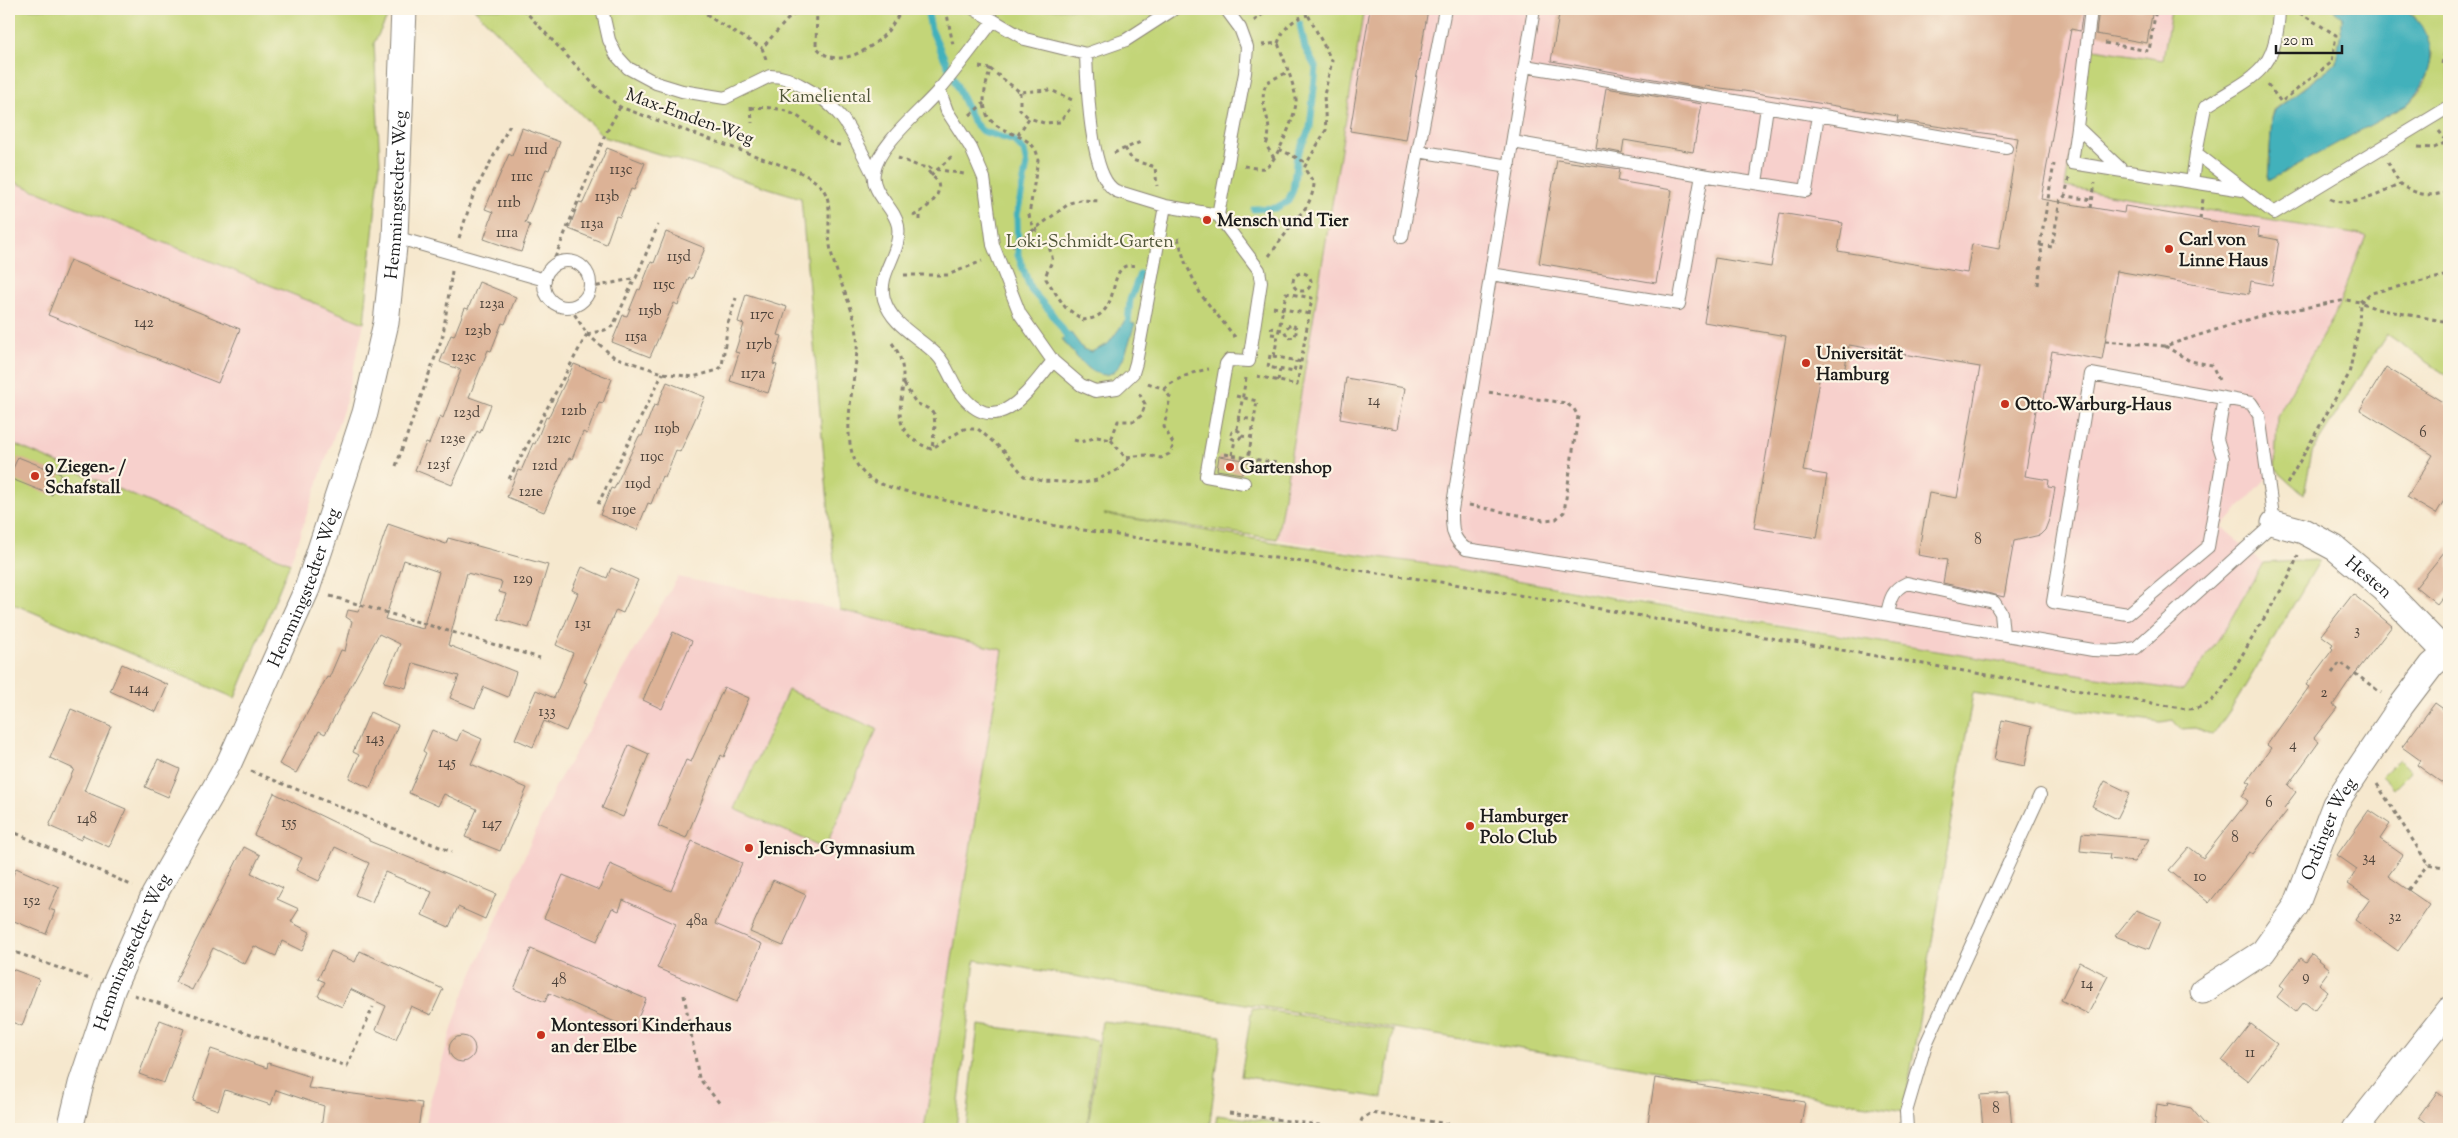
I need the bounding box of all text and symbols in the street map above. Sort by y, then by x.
scale bar [2276,22,2342,54]
text: 20 m [2283,31,2314,52]
street label: Max-Emden-Weg [622,83,757,153]
park label: Kameliental [779,85,871,111]
street label: Hemmingstedter Weg [380,110,415,281]
house number: 111d [524,140,548,161]
house number: 113c [610,160,633,181]
house number: 111c [511,167,533,188]
house number: 113b [595,187,619,208]
house number: 111b [497,193,521,214]
place label: Mensch und Tier [1217,209,1349,235]
house number: 113a [580,214,604,235]
marker: Mensch und Tier [1201,214,1213,226]
house number: 111a [496,223,518,244]
place label: Carl von Linne Haus [2179,228,2268,275]
park label: Loki-Schmidt-Garten [1006,230,1174,256]
marker: Carl von Linne Haus [2163,243,2175,255]
house number: 115d [667,247,691,268]
house number: 115c [653,275,675,296]
house number: 123a [479,294,505,315]
house number: 115b [638,301,662,322]
house number: 117c [750,305,774,326]
house number: 142 [134,313,154,334]
house number: 123b [465,321,491,342]
house number: 115a [625,327,647,348]
house number: 117b [746,335,772,356]
place label: Universität Hamburg [1816,342,1904,389]
house number: 123c [452,347,477,368]
marker: Universität Hamburg [1800,357,1812,369]
house number: 117a [741,364,765,385]
house number: 14 [1368,391,1381,412]
place label: Otto-Warburg-Haus [2015,393,2172,419]
marker: Otto-Warburg-Haus [1999,398,2011,410]
house number: 121b [561,401,587,422]
house number: 123d [454,403,481,424]
house number: 119b [654,419,680,440]
house number: 6 [2419,423,2427,444]
house number: 123e [440,429,466,450]
house number: 121c [547,429,571,450]
house number: 119c [640,447,664,468]
place label: 9 Ziegen- / Schafstall [45,455,127,502]
house number: 123f [427,455,452,476]
house number: 121d [532,456,558,477]
place label: Gartenshop [1240,456,1332,482]
marker: Gartenshop [1224,461,1236,473]
marker: 9 Ziegen- / Schafstall [29,470,41,482]
house number: 119d [625,474,651,495]
house number: 121e [519,482,543,503]
house number: 119e [612,500,636,521]
street label: Hemmingstedter Weg [263,505,348,672]
house number: 8 [1974,530,1982,551]
street label: Hesten [2339,551,2398,606]
house number: 129 [513,569,533,590]
house number: 131 [575,614,591,635]
house number: 3 [2354,621,2360,642]
house number: 144 [129,679,150,700]
house number: 2 [2320,683,2328,704]
house number: 133 [538,702,556,723]
house number: 143 [366,729,384,750]
house number: 4 [2289,735,2297,756]
house number: 145 [438,753,456,774]
street label: Ordinger Weg [2296,773,2364,885]
house number: 6 [2265,793,2273,814]
place label: Hamburger Polo Club [1480,805,1568,852]
house number: 148 [77,809,97,830]
house number: 155 [281,813,297,834]
house number: 147 [482,814,503,835]
marker: Hamburger Polo Club [1464,820,1476,832]
house number: 8 [2231,828,2239,849]
place label: Jenisch-Gymnasium [757,837,915,863]
marker: Jenisch-Gymnasium [743,842,755,854]
house number: 34 [2362,848,2376,869]
house number: 10 [2194,867,2207,888]
street label: Hemmingstedter Weg [89,869,179,1035]
house number: 152 [23,891,41,912]
house number: 32 [2388,907,2402,928]
house number: 48a [686,911,708,932]
house number: 9 [2302,967,2310,988]
house number: 48 [551,970,567,991]
house number: 14 [2081,974,2094,995]
place label: Montessori Kinderhaus an der Elbe [551,1014,732,1061]
marker: Montessori Kinderhaus an der Elbe [535,1029,547,1041]
house number: 11 [2245,1043,2255,1064]
house number: 8 [1992,1099,2000,1120]

